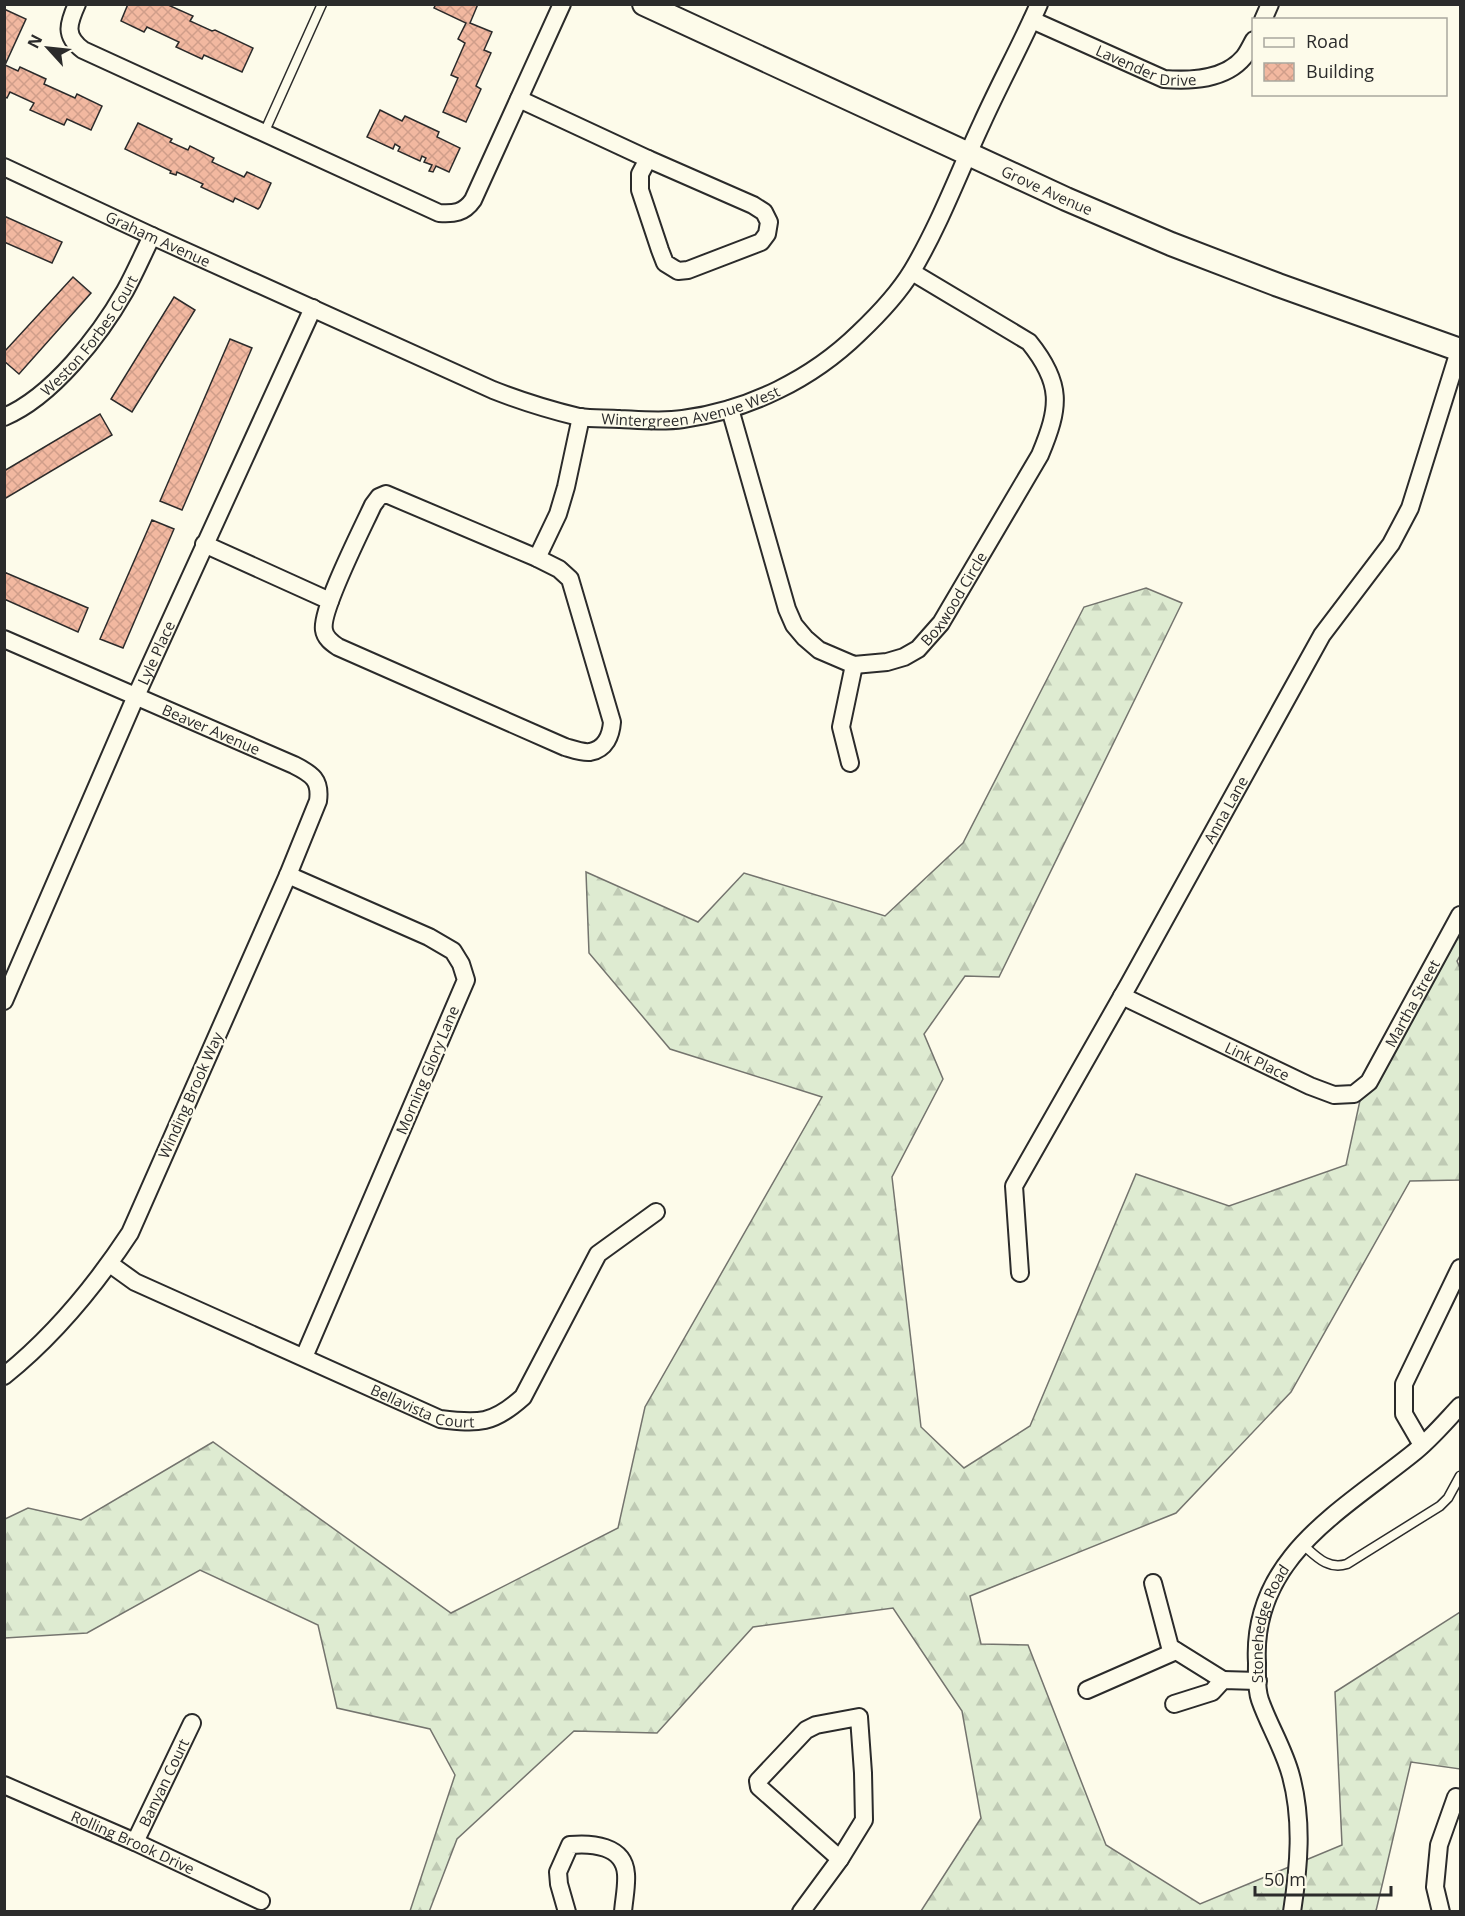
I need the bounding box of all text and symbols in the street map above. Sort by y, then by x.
north arrow [18,18,78,78]
legend [1252,18,1447,96]
text: Road [1306,29,1349,53]
text: N [22,30,47,52]
street label: Lavender Drive [1093,40,1197,90]
text: Building [1306,59,1374,83]
street label: Grove Avenue [998,161,1096,219]
street label: Graham Avenue [103,206,214,271]
street label: Weston Forbes Court [36,272,142,400]
street label: Wintergreen Avenue West [601,381,783,431]
street label: Boxwood Circle [916,548,991,650]
street label: Lyle Place [133,617,179,688]
street label: Beaver Avenue [159,699,263,759]
street label: Anna Lane [1199,772,1252,847]
street label: Martha Street [1380,956,1444,1051]
street label: Morning Glory Lane [391,1003,463,1137]
street label: Winding Brook Way [153,1028,227,1161]
street label: Link Place [1222,1037,1293,1085]
street label: Bellavista Court [368,1379,475,1432]
street label: Stonehedge Road [1247,1560,1293,1683]
street label: Banyan Court [134,1735,193,1830]
street label: Rolling Brook Drive [68,1805,198,1879]
scale bar [1255,1859,1392,1897]
text: 50 m [1264,1867,1306,1891]

